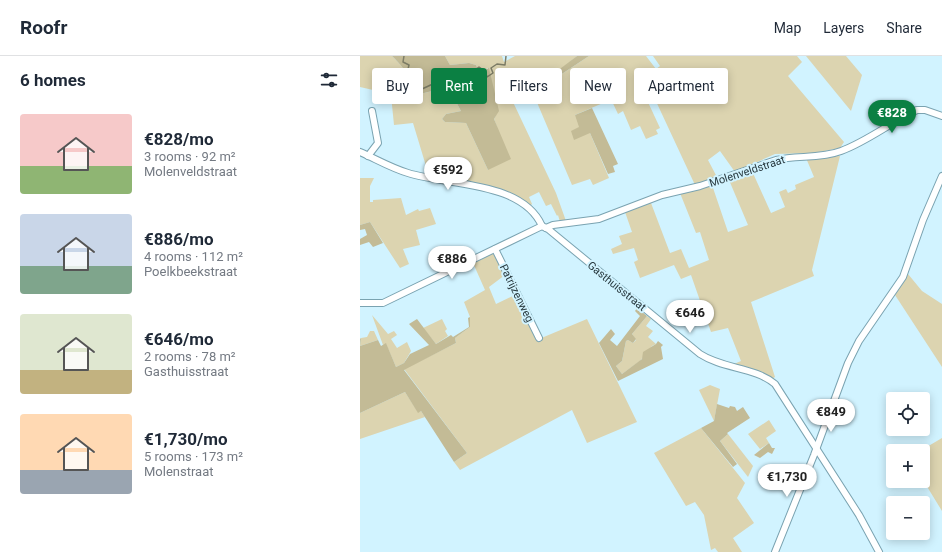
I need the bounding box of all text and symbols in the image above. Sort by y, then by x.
text: Roofr [20,16,67,39]
text: Map [774,20,801,36]
text: Layers [823,20,864,36]
text: Share [886,20,922,36]
chip: Buy [372,68,423,104]
chip: Rent [431,68,487,104]
chip: Filters [495,68,562,104]
chip: New [570,68,626,104]
chip: Apartment [634,68,728,104]
icon: filters [318,69,340,91]
text: 6 homes [20,70,86,90]
pin: €828 [868,100,916,134]
text: €828 [877,105,907,120]
text: €828/mo [144,129,214,149]
icon: home [52,130,100,178]
text: 3 rooms · 92 m² [144,149,236,164]
street label: Molenveldstraat [708,153,787,190]
pin: €592 [424,157,472,191]
text: €592 [433,162,463,177]
text: Molenveldstraat [144,164,237,179]
text: €886/mo [144,229,214,249]
icon: home [52,230,100,278]
pin: €886 [428,246,476,280]
text: 4 rooms · 112 m² [144,249,243,264]
text: €886 [437,251,467,266]
street label: Gasthuisstraat [585,259,649,314]
street label: Patrijzenweg [497,262,536,324]
text: Poelkbeekstraat [144,264,237,279]
pin: €646 [666,300,714,334]
text: €646 [675,305,705,320]
text: €646/mo [144,329,214,349]
icon: home [52,330,100,378]
text: 2 rooms · 78 m² [144,349,236,364]
text: Gasthuisstraat [144,364,229,379]
map controls [886,392,930,540]
button: locate [886,392,930,436]
pin: €849 [807,399,855,433]
text: €849 [816,404,846,419]
text: €1,730/mo [144,429,228,449]
icon: home [52,430,100,478]
button: + [886,444,930,488]
text: 5 rooms · 173 m² [144,449,243,464]
text: Molenstraat [144,464,214,479]
pin: €1,730 [754,464,820,498]
text: €1,730 [767,469,807,484]
button: − [886,496,930,540]

